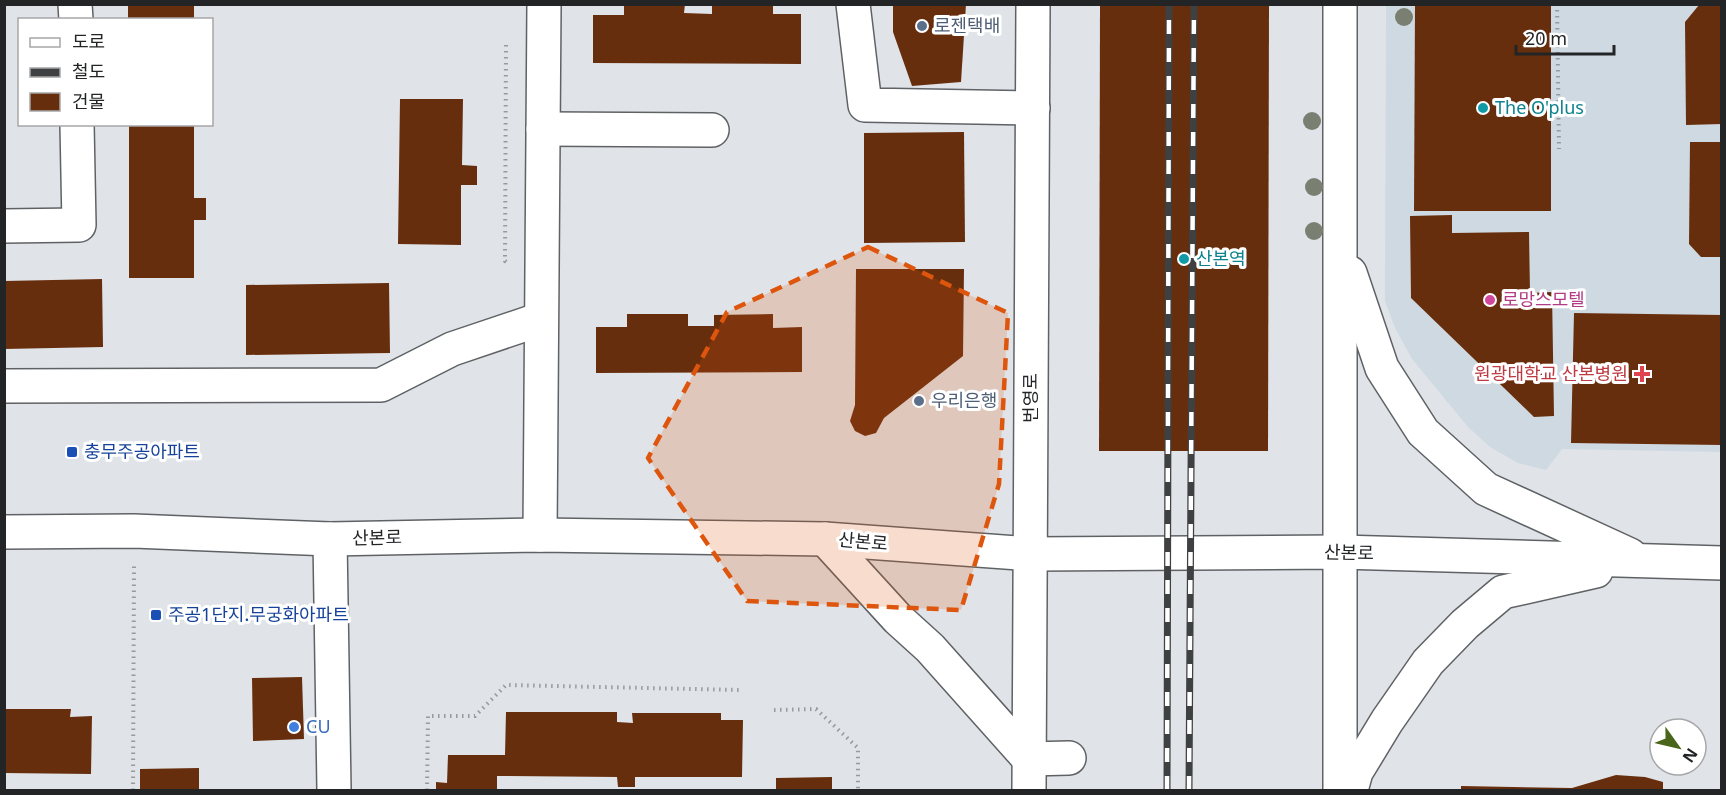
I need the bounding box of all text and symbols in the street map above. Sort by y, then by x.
place label: 로젠택배 [934,13,1000,37]
legend [18,18,213,126]
scale bar [1516,18,1614,56]
marker: 로젠택배 [915,19,929,33]
text: 20 m [1525,26,1567,50]
text: 도로 [72,29,105,53]
text: 철도 [72,59,105,83]
text: 건물 [72,89,105,113]
place label: The O'plus [1495,95,1584,119]
marker: The O'plus [1476,101,1490,115]
place label: 산본역 [1196,246,1246,270]
marker: 산본역 [1177,252,1191,266]
place label: 로망스모텔 [1502,287,1585,311]
marker: 로망스모텔 [1483,293,1497,307]
place label: 원광대학교 산본병원 [1474,361,1628,385]
marker: 원광대학교 산본병원 [1633,365,1651,383]
street label: 번영로 [1018,373,1042,423]
place label: 우리은행 [931,388,997,412]
marker: 우리은행 [912,394,926,408]
place label: 충무주공아파트 [84,439,200,463]
marker: 충무주공아파트 [65,445,79,459]
street label: 산본로 [352,525,402,549]
street label: 산본로 [837,527,889,555]
street label: 산본로 [1324,540,1374,564]
place label: 주공1단지.무궁화아파트 [168,602,349,626]
marker: 주공1단지.무궁화아파트 [149,608,163,622]
place label: CU [306,714,331,738]
north arrow [1648,717,1708,777]
marker: CU [287,720,301,734]
text: N [1678,744,1703,767]

